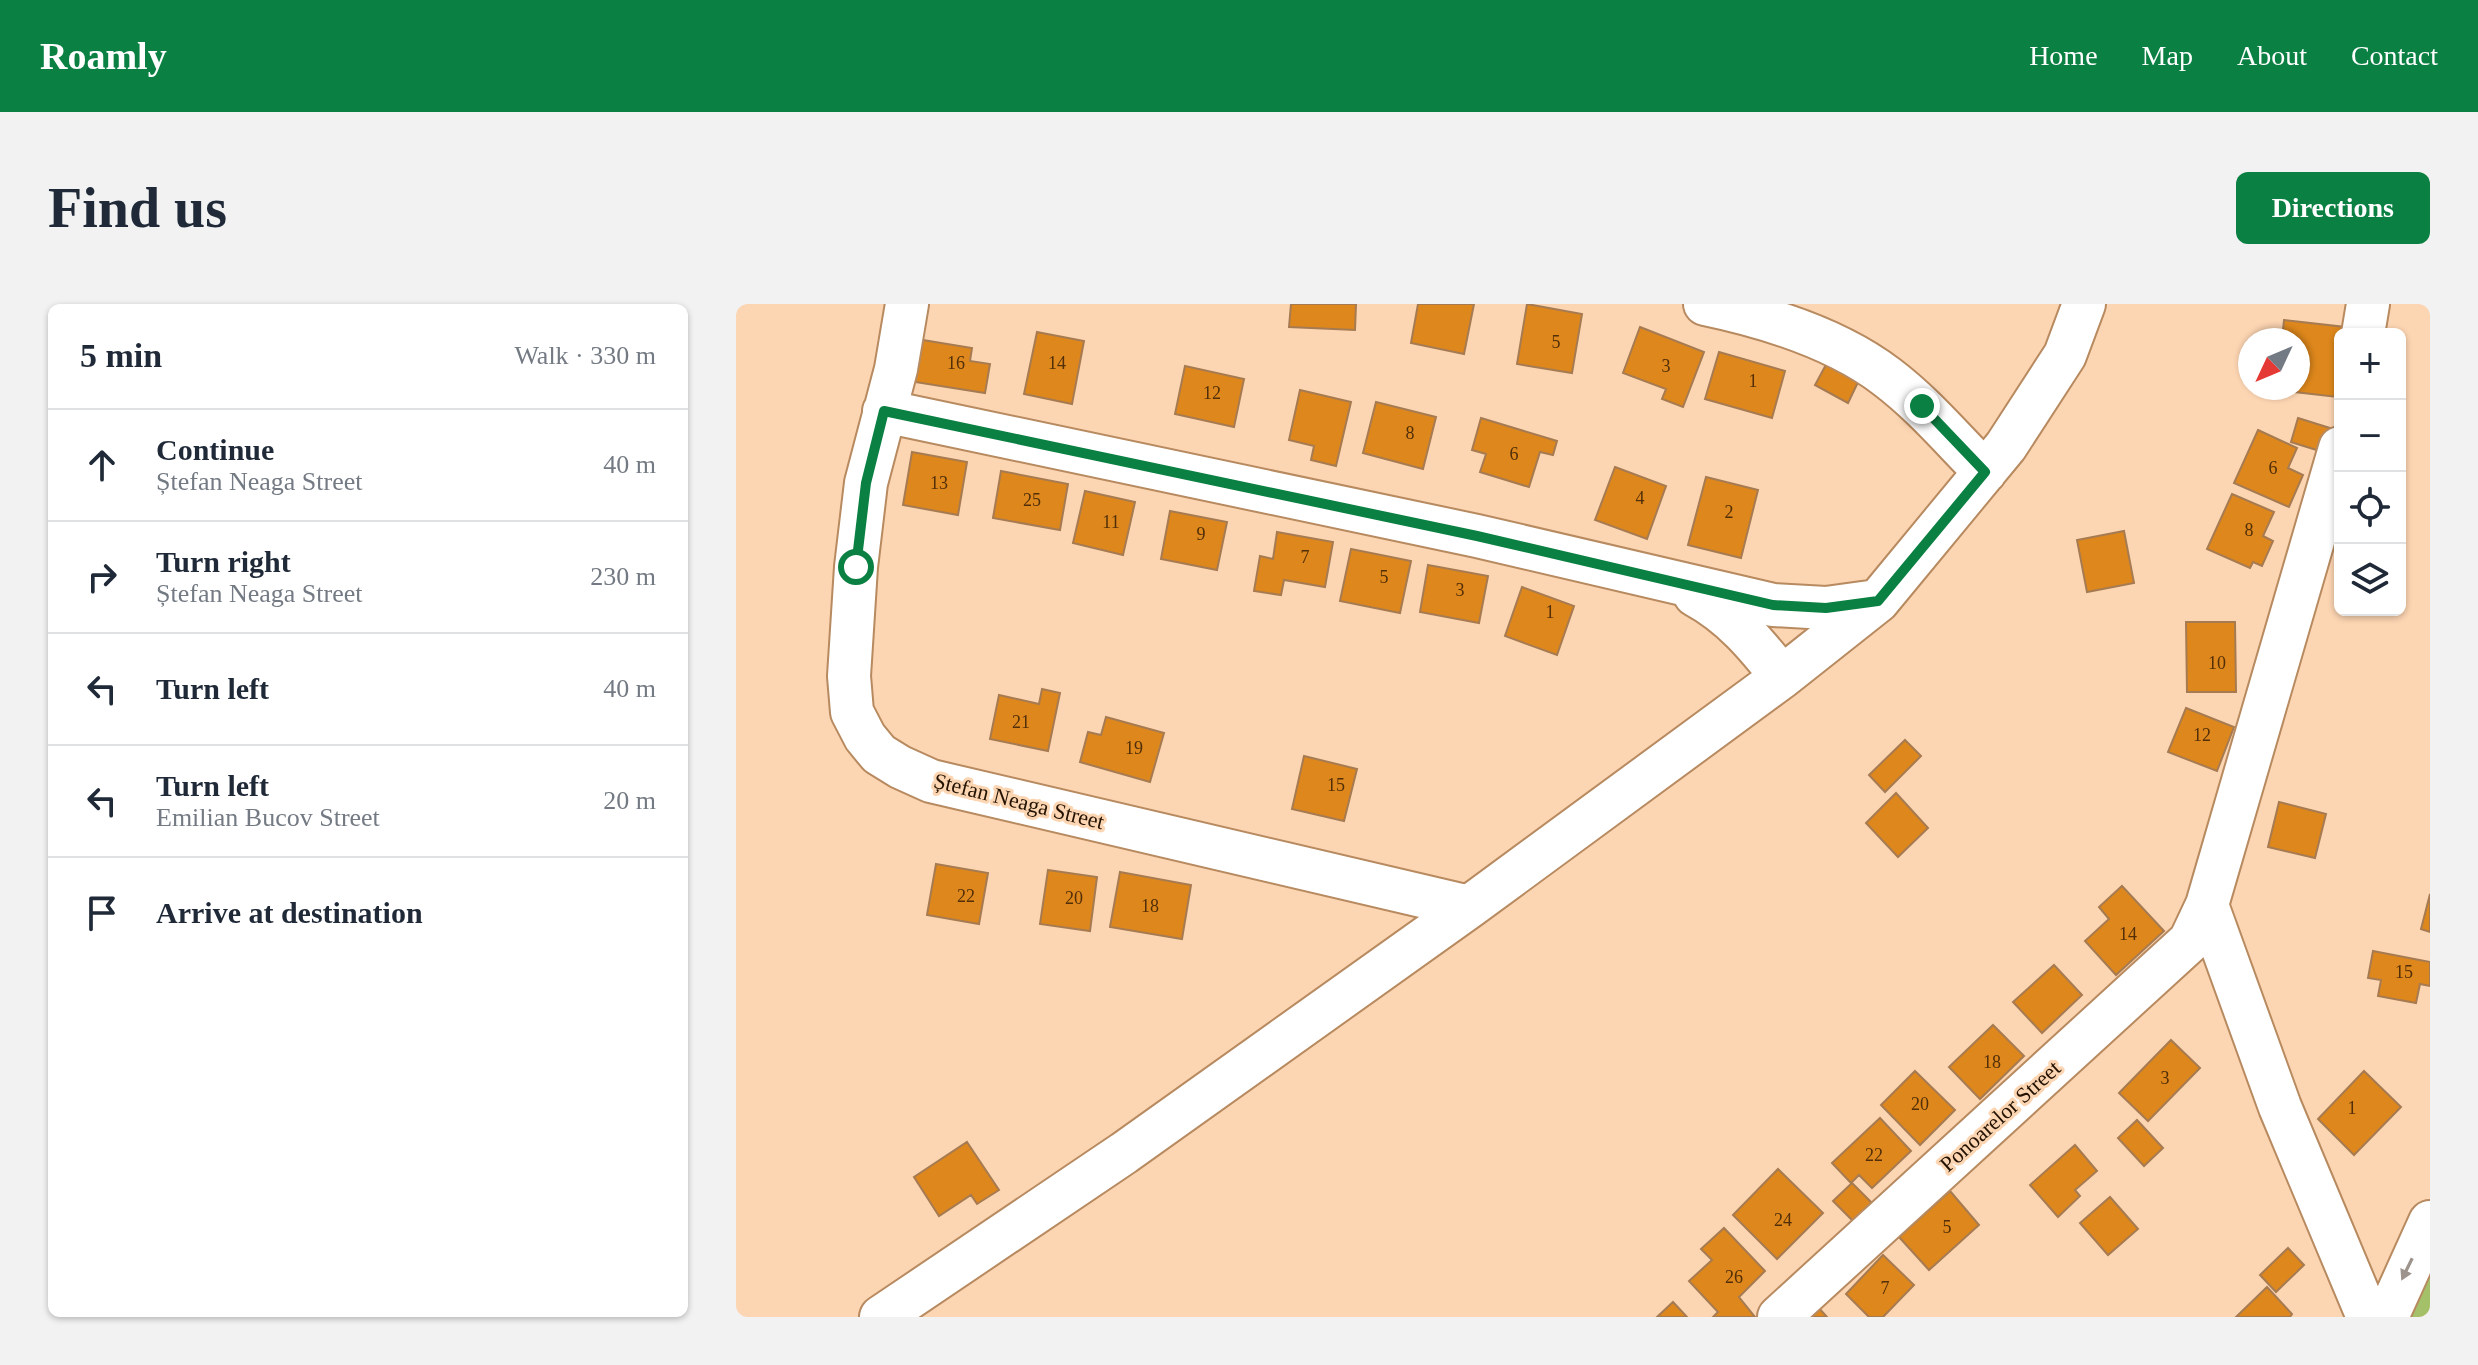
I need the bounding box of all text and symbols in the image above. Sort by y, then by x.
text: Roamly [40,35,167,77]
text: Home [2029,40,2098,71]
text: Map [2142,40,2193,71]
text: About [2237,40,2307,71]
text: Contact [2351,40,2438,71]
button: Directions [2236,172,2430,244]
text: Find us [48,177,227,239]
north arrow [2238,328,2310,400]
map controls [2334,328,2406,616]
button: + [2334,328,2406,400]
house number: 5 [1552,332,1561,352]
text: 5 min [80,337,162,374]
text: Walk · 330 m [514,341,656,370]
house number: 16 [947,353,965,373]
house number: 14 [1048,353,1066,373]
house number: 3 [1662,356,1671,376]
house number: 1 [1749,371,1758,391]
house number: 12 [1203,383,1221,403]
route end [1904,388,1940,424]
button: − [2334,400,2406,472]
house number: 8 [1406,423,1415,443]
text: Continue [156,433,274,466]
icon: ahead [80,443,124,487]
house number: 6 [1510,444,1519,464]
text: 40 m [603,450,656,479]
house number: 6 [2269,458,2278,478]
text: Ștefan Neaga Street [156,467,362,496]
button: locate [2334,472,2406,544]
house number: 13 [930,473,948,493]
house number: 4 [1636,488,1645,508]
house number: 25 [1023,490,1041,510]
house number: 2 [1725,502,1734,522]
house number: 11 [1102,512,1120,532]
house number: 8 [2245,520,2254,540]
house number: 9 [1197,524,1206,544]
button: layers [2334,544,2406,616]
text: Turn right [156,545,291,578]
house number: 7 [1301,547,1310,567]
route start [838,549,874,585]
icon: right [80,555,124,599]
text: 230 m [590,562,656,591]
house number: 5 [1380,567,1389,587]
text: Ștefan Neaga Street [156,579,362,608]
house number: 3 [1456,580,1465,600]
house number: 1 [1546,602,1555,622]
house number: 10 [2208,653,2226,673]
icon: left [80,667,124,711]
text: Turn left [156,672,269,705]
text: 40 m [603,674,656,703]
house number: 21 [1012,712,1030,732]
house number: 12 [2193,725,2211,745]
house number: 19 [1125,738,1143,758]
street label: Ștefan Neaga Street [931,768,1107,834]
text: Turn left [156,769,269,802]
house number: 15 [1327,775,1345,795]
icon: left [80,779,124,823]
text: 20 m [603,786,656,815]
text: Emilian Bucov Street [156,803,380,832]
house number: 22 [957,886,975,906]
house number: 20 [1065,888,1083,908]
icon: arrive [80,891,124,935]
text: Arrive at destination [156,896,423,929]
house number: 18 [1141,896,1159,916]
house number: 14 [2119,924,2137,944]
house number: 15 [2395,962,2413,982]
house number: 18 [1983,1052,2001,1072]
street label: Ponoarelor Street [1935,1055,2065,1177]
house number: 3 [2161,1068,2170,1088]
house number: 20 [1911,1094,1929,1114]
house number: 1 [2348,1098,2357,1118]
house number: 22 [1865,1145,1883,1165]
house number: 24 [1774,1210,1792,1230]
house number: 5 [1943,1217,1952,1237]
one-way arrow [2400,1258,2414,1281]
house number: 26 [1725,1267,1743,1287]
house number: 7 [1881,1278,1890,1298]

